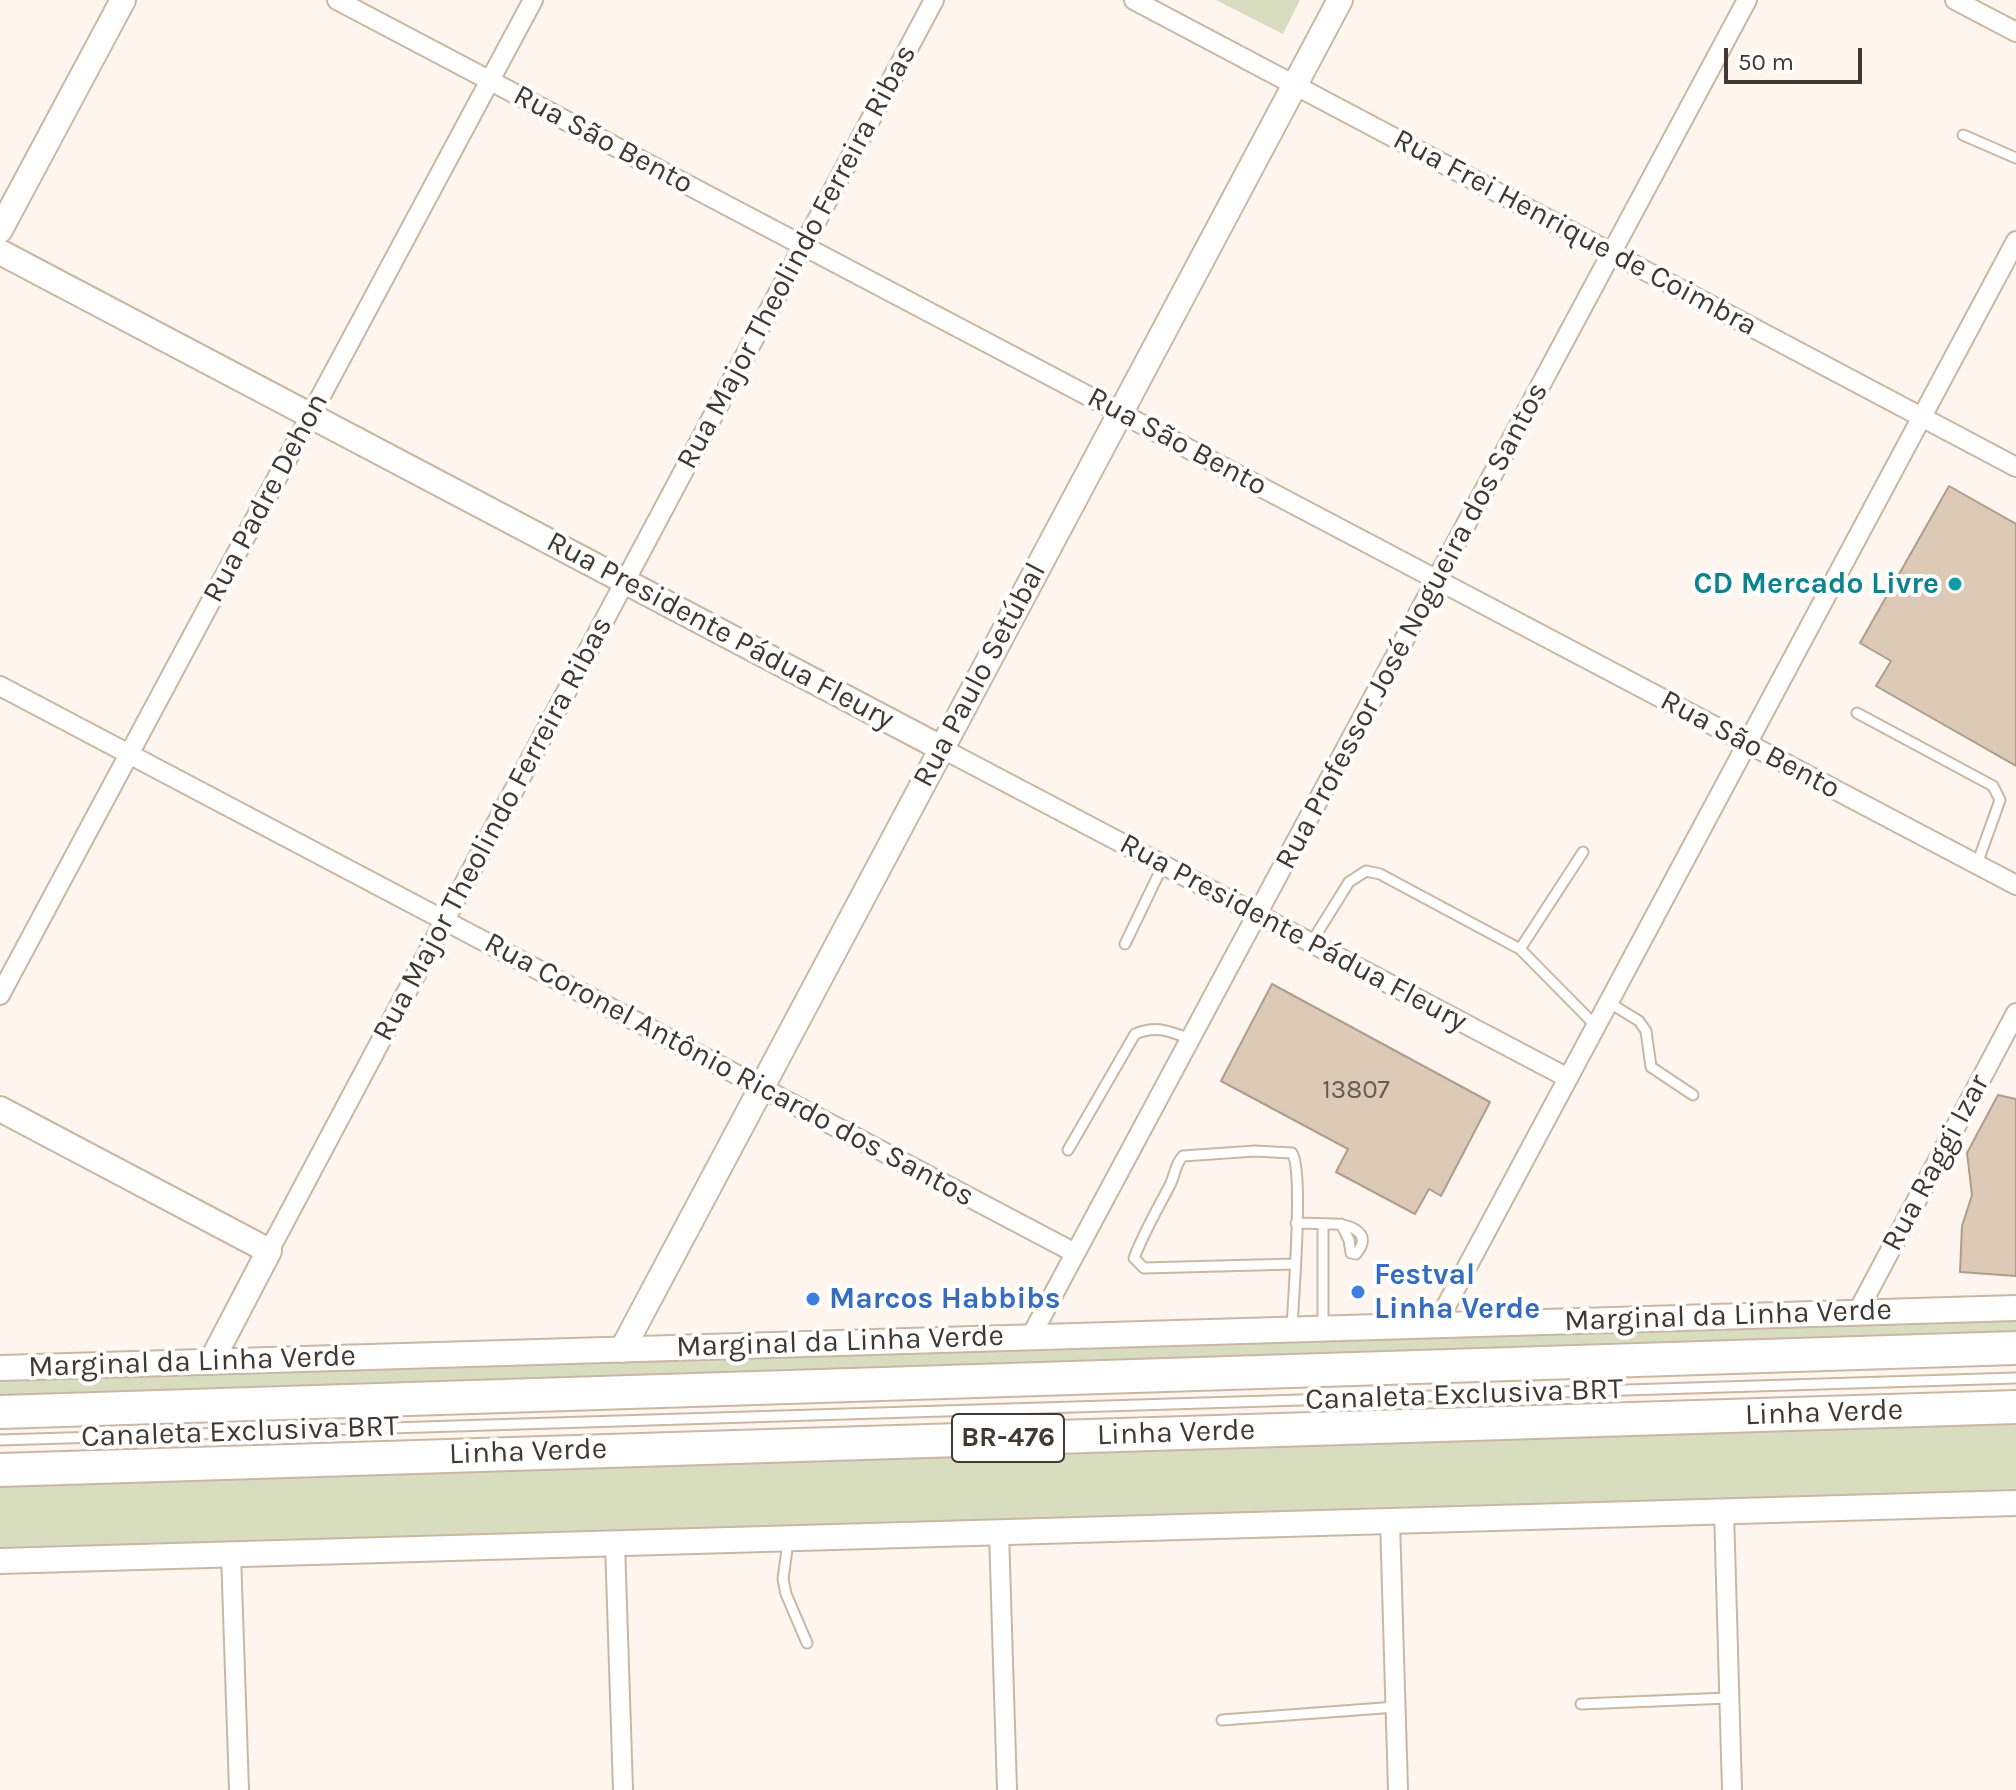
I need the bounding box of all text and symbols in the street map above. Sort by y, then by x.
scale bar [1728,32,1866,82]
street label: Rua Major Theolindo Ferreira Ribas [669,39,925,475]
text: 50 m [1738,48,1794,76]
street label: Rua São Bento [507,78,699,202]
street label: Rua Frei Henrique de Coimbra [1387,122,1763,344]
street label: Rua Professor José Nogueira dos Santos [1268,376,1556,876]
street label: Rua São Bento [1081,380,1273,504]
street label: Rua Padre Dehon [196,387,336,609]
street label: Rua Presidente Pádua Fleury [540,524,900,738]
street label: Rua Paulo Setúbal [906,557,1054,793]
place label: CD Mercado Livre [1694,566,1939,602]
marker: CD Mercado Livre [1946,575,1964,593]
street label: Rua Major Theolindo Ferreira Ribas [365,611,621,1047]
street label: Rua São Bento [1654,683,1846,807]
street label: Rua Presidente Pádua Fleury [1113,826,1473,1040]
street label: Rua Coronel Antônio Ricardo dos Santos [478,925,980,1215]
street label: Rua Raggi Izar [1874,1068,1998,1258]
house number: 13807 [1322,1075,1390,1107]
place label: Festval Linha Verde [1374,1257,1540,1328]
place label: Marcos Habbibs [829,1281,1060,1317]
marker: Festval Linha Verde [1349,1283,1367,1301]
marker: Marcos Habbibs [804,1290,822,1308]
street label: Marginal da Linha Verde [1564,1292,1892,1340]
street label: Marginal da Linha Verde [676,1318,1004,1366]
street label: Marginal da Linha Verde [28,1338,356,1386]
street label: Canaleta Exclusiva BRT [1304,1371,1624,1419]
street label: Linha Verde [1744,1392,1904,1434]
street label: Canaleta Exclusiva BRT [80,1408,400,1456]
street label: Linha Verde [1096,1412,1256,1454]
road number: BR-476 [952,1414,1064,1462]
street label: Linha Verde [448,1431,608,1473]

